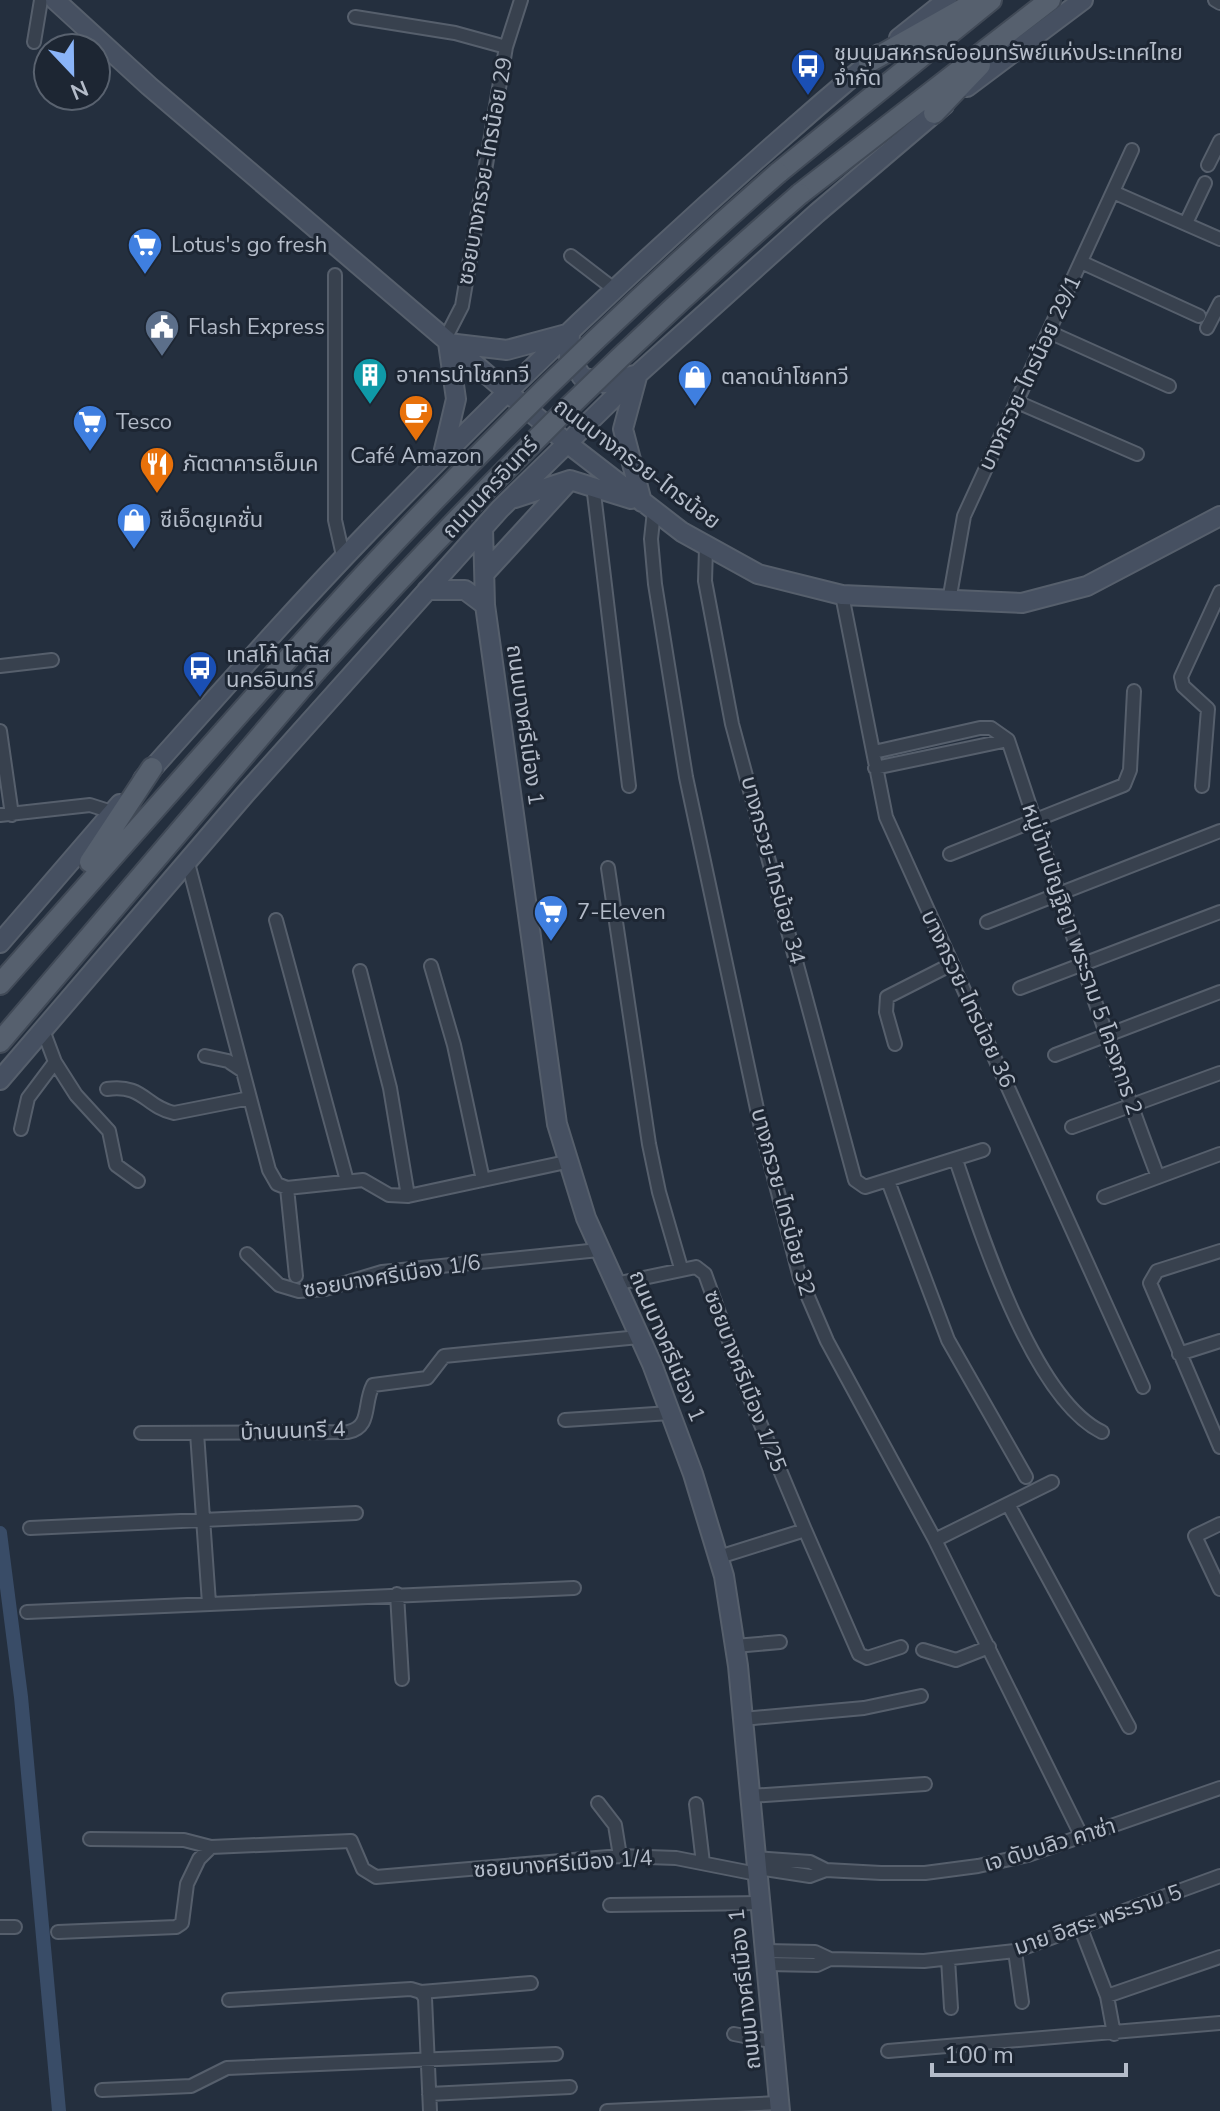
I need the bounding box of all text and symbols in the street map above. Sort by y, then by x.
north arrow [32,32,112,112]
place label: ชุมนุมสหกรณ์ออมทรัพย์แห่งประเทศไทย จำกัด [834,38,1183,93]
bus stop icon: ชุมนุมสหกรณ์ออมทรัพย์แห่งประเทศไทย จำกัด [789,47,827,97]
street label: ซอยบางกรวย-ไทรน้อย 29 [450,55,520,287]
text: N [66,73,92,107]
supermarket icon: Lotus's go fresh [126,226,164,276]
place label: Lotus's go fresh [171,230,327,260]
street label: บางกรวย-ไทรน้อย 29/1 [971,270,1089,476]
public building icon: Flash Express [143,308,181,358]
place label: Flash Express [188,312,325,342]
building icon: อาคารนำโชคทวี [351,356,389,406]
shop icon: ตลาดนำโชคทวี [676,358,714,408]
place label: อาคารนำโชคทวี [396,360,530,390]
place label: ตลาดนำโชคทวี [721,362,849,392]
street label: ถนนบางกรวย-ไทรน้อย [548,391,726,537]
cafe icon: Café Amazon [397,393,435,443]
supermarket icon: Tesco [71,403,109,453]
place label: Tesco [116,407,172,437]
street label: ถนนนครอินทร์ [435,430,545,545]
place label: Café Amazon [350,441,482,471]
restaurant icon: ภัตตาคารเอ็มเค [138,445,176,495]
place label: ภัตตาคารเอ็มเค [183,449,319,479]
shop icon: ซีเอ็ดยูเคชั่น [115,501,153,551]
place label: ซีเอ็ดยูเคชั่น [160,505,263,535]
place label: เทสโก้ โลตัส นครอินทร์ [226,640,330,695]
street label: ถนนบางศรีเมือง 1 [499,643,551,807]
bus stop icon: เทสโก้ โลตัส นครอินทร์ [181,649,219,699]
street label: บางกรวย-ไทรน้อย 34 [734,773,812,967]
street label: หมู่บ้านปัญฐิญา พระราม 5 โครงการ 2 [1014,799,1150,1119]
supermarket icon: 7-Eleven [532,893,570,943]
place label: 7-Eleven [577,897,666,927]
street label: บางกรวย-ไทรน้อย 36 [914,905,1022,1093]
street label: บางกรวย-ไทรน้อย 32 [744,1105,822,1299]
street label: ซอยบางศรีเมือง 1/6 [301,1247,483,1305]
street label: ถนนบางศรีเมือง 1 [622,1266,712,1426]
street label: ซอยบางศรีเมือง 1/25 [697,1286,793,1476]
street label: บ้านนนทรี 4 [240,1414,346,1448]
street label: เจ ดับบลิว คาซ่า [981,1811,1119,1879]
street label: ซอยบางศรีเมือง 1/4 [473,1843,653,1885]
street label: มาย อิสระ พระราม 5 [1010,1877,1186,1963]
street label: ถนนบางศรีเมือง 1 [722,1907,768,2071]
scale bar [932,2027,1126,2077]
text: 100 m [944,2039,1014,2071]

